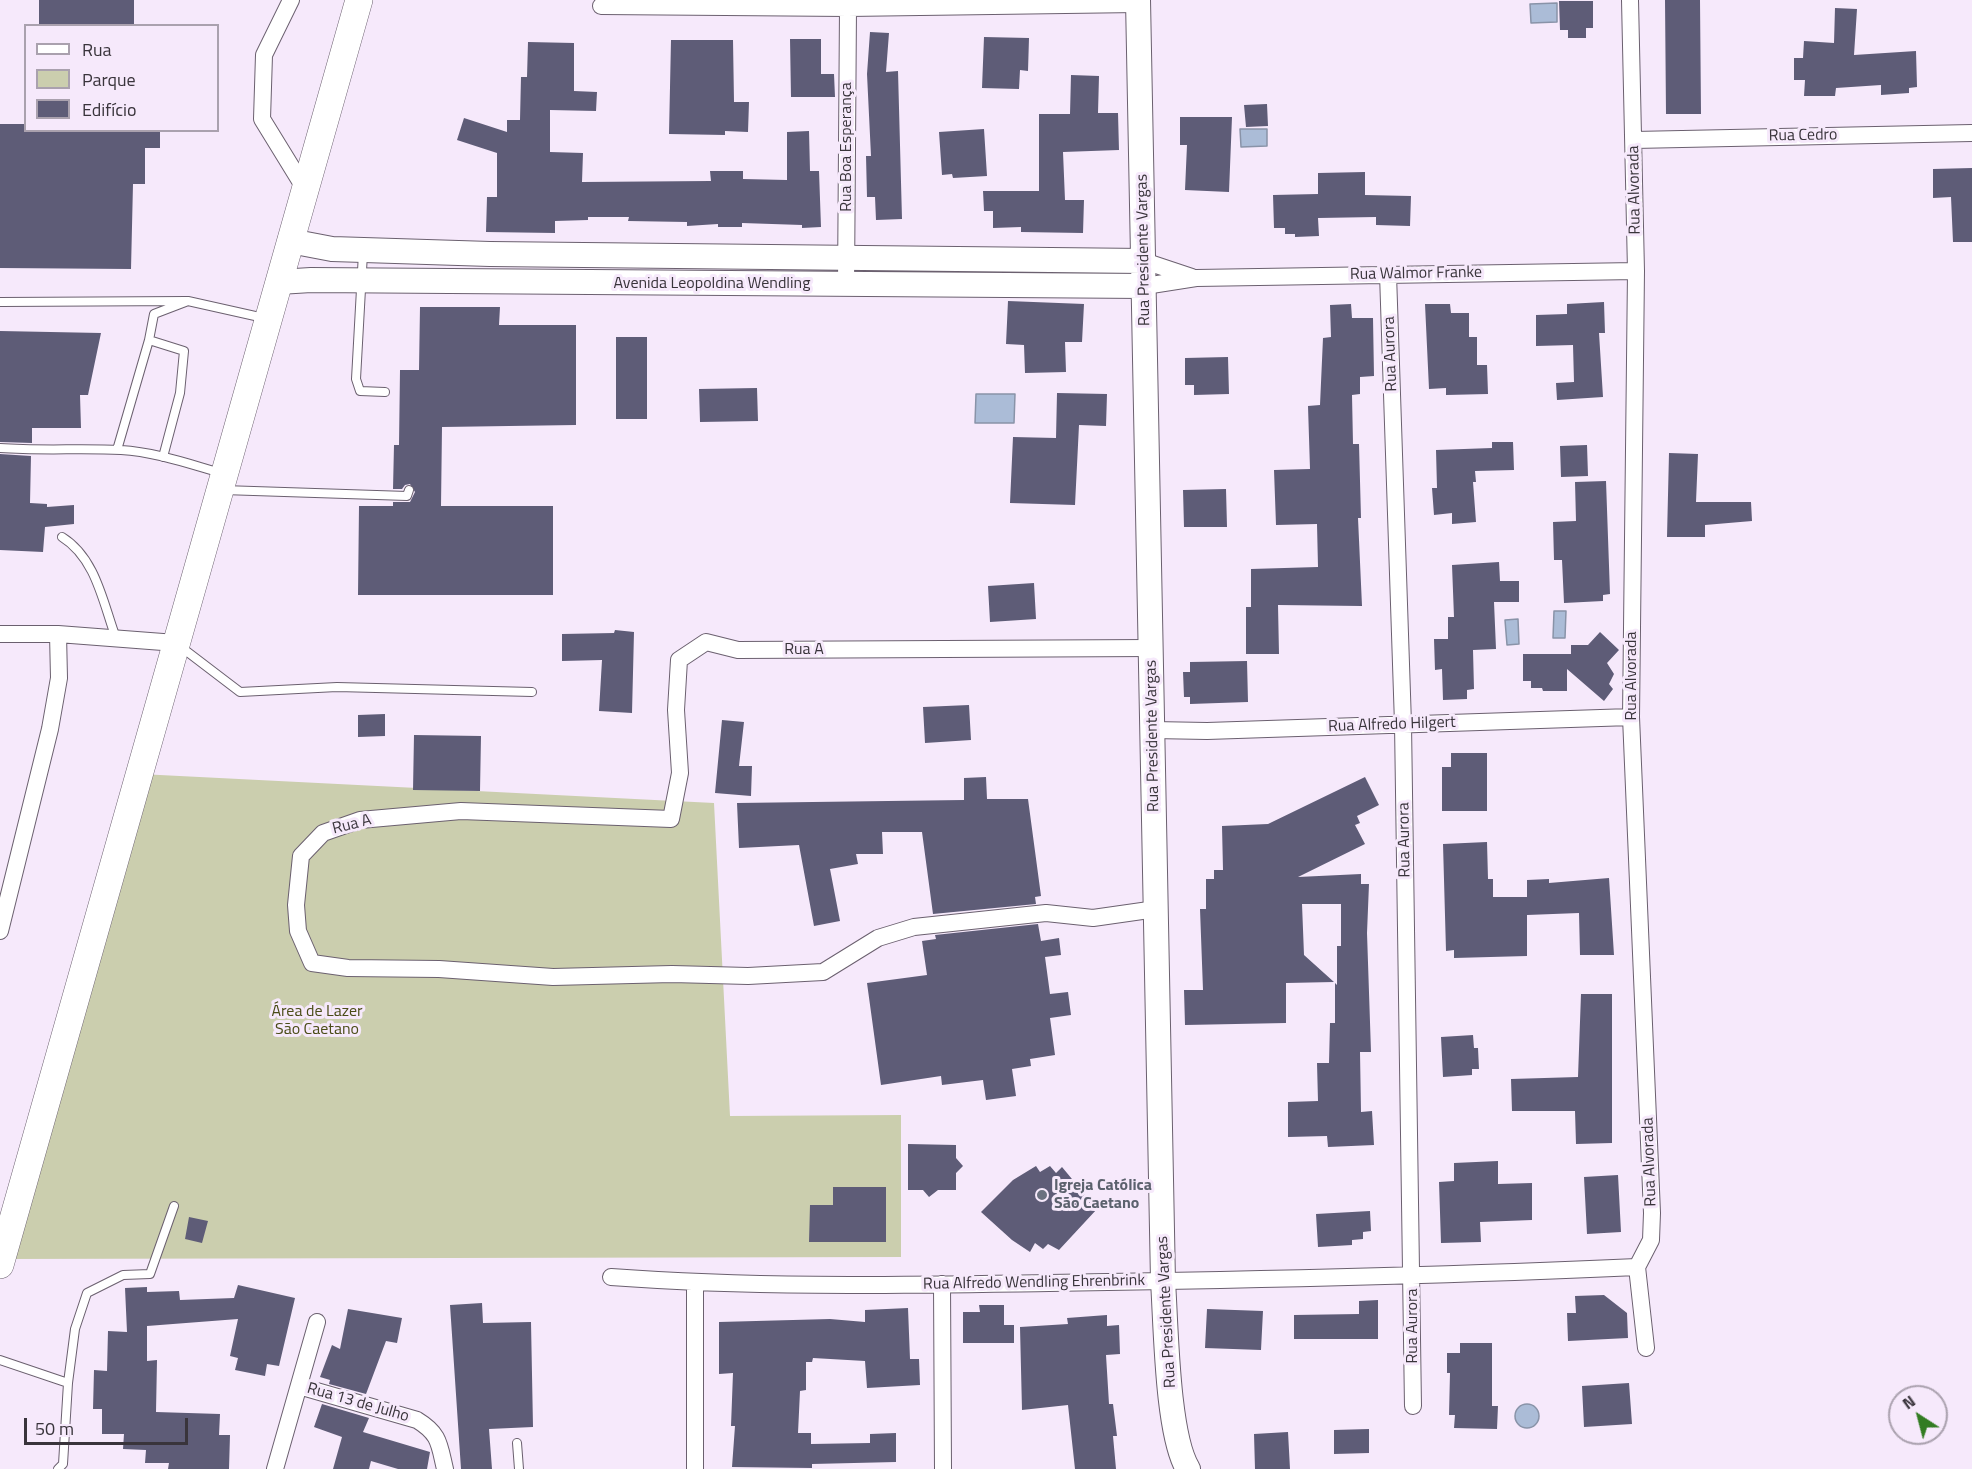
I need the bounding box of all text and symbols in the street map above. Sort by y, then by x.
legend [24,24,219,132]
text: Rua [82,36,112,63]
text: Parque [82,66,136,93]
street label: Rua Boa Esperança [837,82,857,212]
text: Edifício [82,96,136,123]
street label: Rua Cedro [1768,126,1838,146]
street label: Rua Alvorada [1625,145,1645,235]
street label: Rua Presidente Vargas [1133,174,1155,326]
street label: Rua Walmor Franke [1350,263,1482,285]
street label: Avenida Leopoldina Wendling [614,274,810,294]
street label: Rua Aurora [1380,316,1402,392]
street label: Rua Alvorada [1622,631,1642,721]
street label: Rua A [784,640,824,660]
street label: Rua Presidente Vargas [1142,660,1164,812]
street label: Rua Alfredo Hilgert [1328,713,1456,737]
street label: Rua Aurora [1395,802,1415,878]
street label: Rua A [331,811,373,839]
park label: Área de Lazer São Caetano [271,1002,363,1040]
street label: Rua Alvorada [1639,1117,1661,1207]
place label: Igreja Católica São Caetano [1054,1176,1152,1214]
marker: Igreja Católica São Caetano [1035,1188,1049,1202]
street label: Rua Presidente Vargas [1153,1236,1181,1388]
street label: Rua Alfredo Wendling Ehrenbrink [923,1271,1145,1295]
street label: Rua Aurora [1403,1288,1423,1364]
street label: Rua 13 de Julho [305,1379,411,1427]
north arrow [1888,1385,1948,1445]
text: N [1897,1389,1920,1415]
scale bar [27,1406,190,1444]
text: 50 m [35,1415,74,1442]

